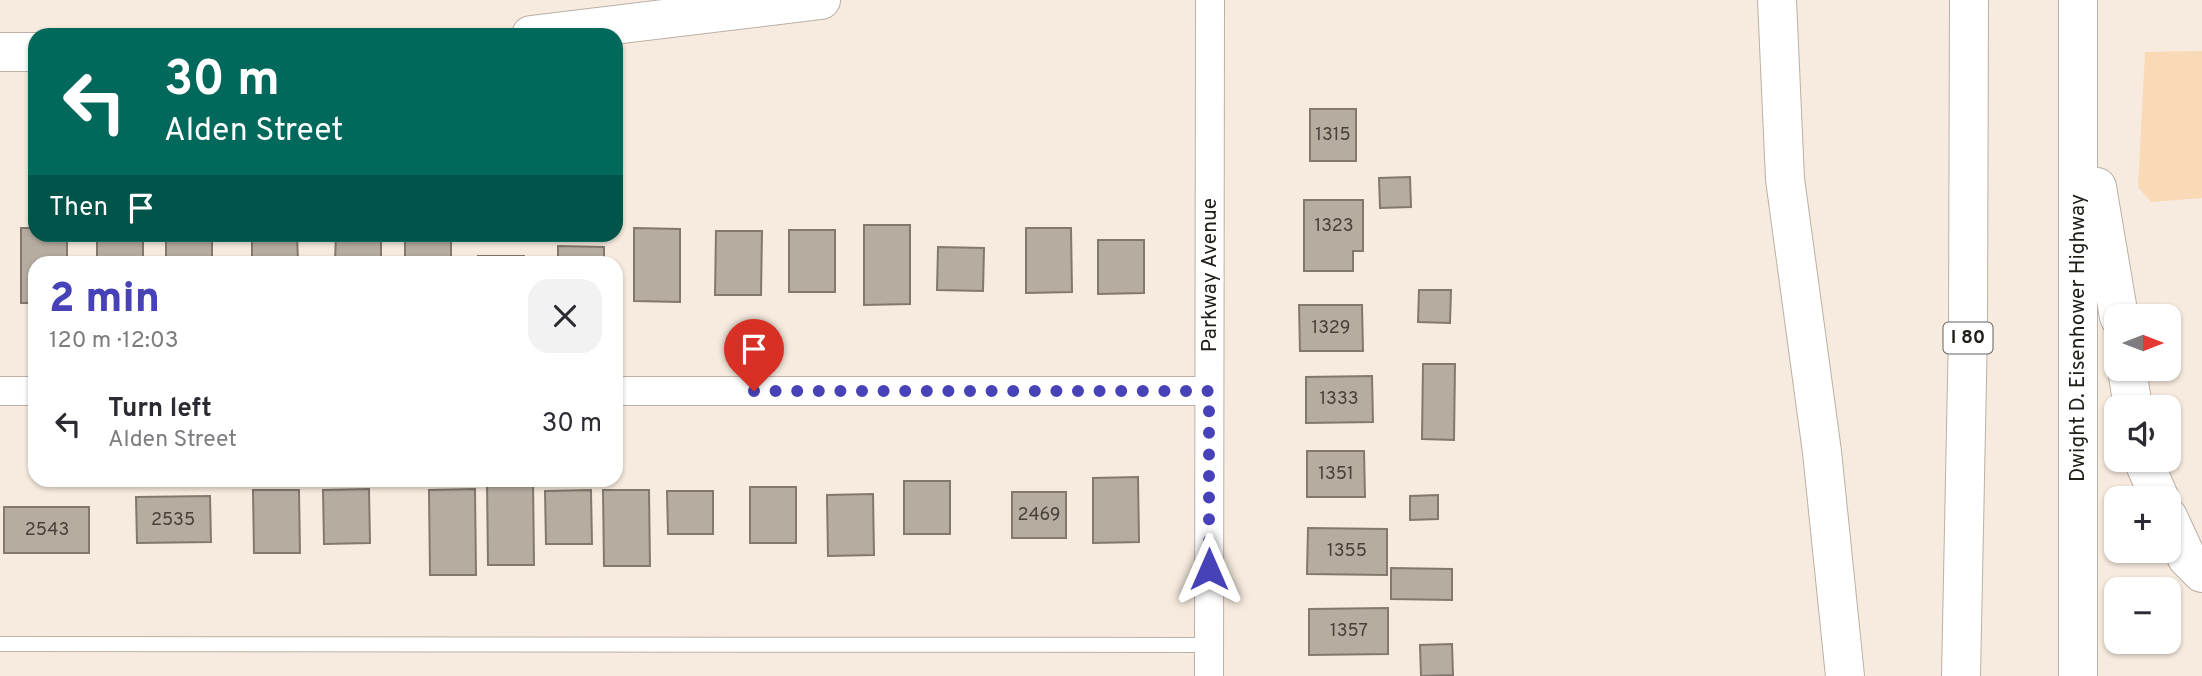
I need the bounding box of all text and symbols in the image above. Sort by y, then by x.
text: 30 m [164,51,280,113]
icon: left [49,56,140,147]
text: Alden Street [164,112,343,152]
house number: 1315 [1315,124,1351,147]
icon: arrive [122,189,160,227]
text: Then [49,192,108,225]
street label: Dwight D. Eisenhower Highway [2065,194,2092,482]
street label: Parkway Avenue [1197,198,1224,352]
house number: 1323 [1314,215,1354,238]
text: 2 min [49,274,160,327]
button: close [528,279,602,353]
north arrow [2104,304,2180,382]
map controls [2104,304,2181,654]
house number: 1329 [1312,317,1350,340]
pin [724,319,784,391]
road number: I 80 [1944,322,1993,354]
text: 120 m · 12:03 [49,327,179,356]
icon: arrive [735,330,773,368]
house number: 1333 [1319,388,1359,411]
text: Turn left [108,393,212,426]
button: sound [2104,395,2181,472]
icon: left [49,405,87,443]
text: 30 m [542,408,602,441]
text: Alden Street [108,426,237,455]
house number: 1351 [1318,463,1354,486]
button: + [2104,486,2181,563]
house number: 2469 [1018,504,1060,527]
house number: 2535 [151,509,195,532]
house number: 2543 [25,519,69,542]
position arrow [1172,532,1246,606]
house number: 1355 [1327,540,1367,563]
button: − [2104,577,2181,654]
house number: 1357 [1330,620,1368,643]

